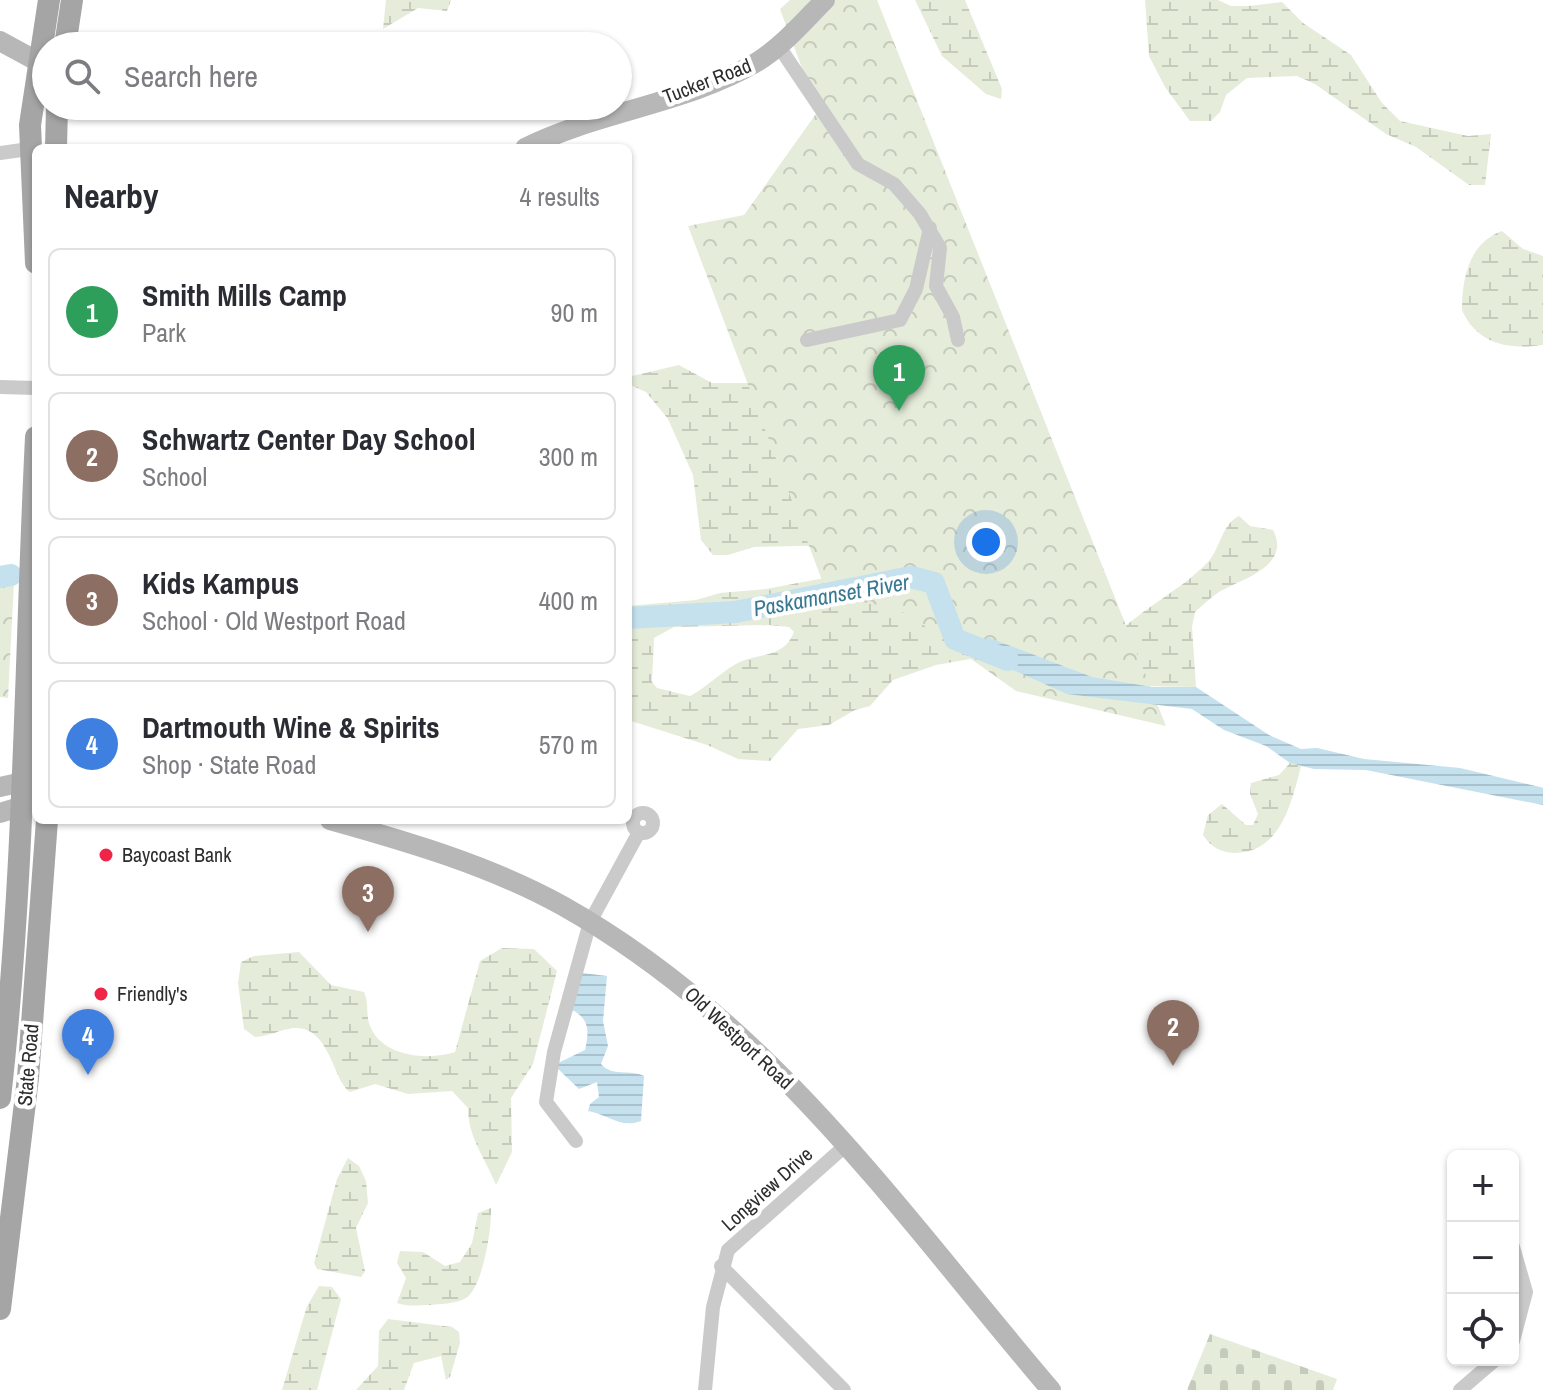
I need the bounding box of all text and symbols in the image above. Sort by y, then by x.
search box [32,32,632,120]
street label: Tucker Road [659,51,755,110]
icon: search [60,54,104,98]
text: Search here [124,56,258,96]
text: Nearby [64,173,159,219]
text: 4 results [519,179,600,214]
text: Smith Mills Camp [142,275,347,315]
text: 1 [86,295,98,330]
text: 90 m [551,295,598,330]
text: Park [142,315,186,350]
pin: 1 [873,345,925,411]
text: Schwartz Center Day School [142,419,476,459]
text: 2 [86,439,98,474]
text: 300 m [539,439,598,474]
text: School [142,459,207,494]
your location [966,522,1006,562]
text: Kids Kampus [142,563,299,603]
water label: Paskamanset River [751,566,912,623]
text: 3 [86,583,98,618]
text: 400 m [539,583,598,618]
text: School · Old Westport Road [142,603,406,638]
text: Dartmouth Wine & Spirits [142,707,440,747]
text: 4 [86,727,98,762]
text: 570 m [539,727,598,762]
text: Shop · State Road [142,747,316,782]
place label: Baycoast Bank [122,841,232,868]
marker: Baycoast Bank [97,846,115,864]
pin: 3 [342,866,394,932]
place label: Friendly's [117,980,188,1007]
street label: Old Westport Road [679,980,799,1095]
marker: Friendly's [92,985,110,1003]
pin: 2 [1147,1000,1199,1066]
pin: 4 [62,1009,114,1075]
street label: State Road [10,1023,45,1107]
street label: Longview Drive [715,1140,818,1237]
map controls [1447,1150,1519,1366]
button: + [1447,1150,1519,1222]
button: − [1447,1222,1519,1294]
button: locate [1447,1294,1519,1366]

